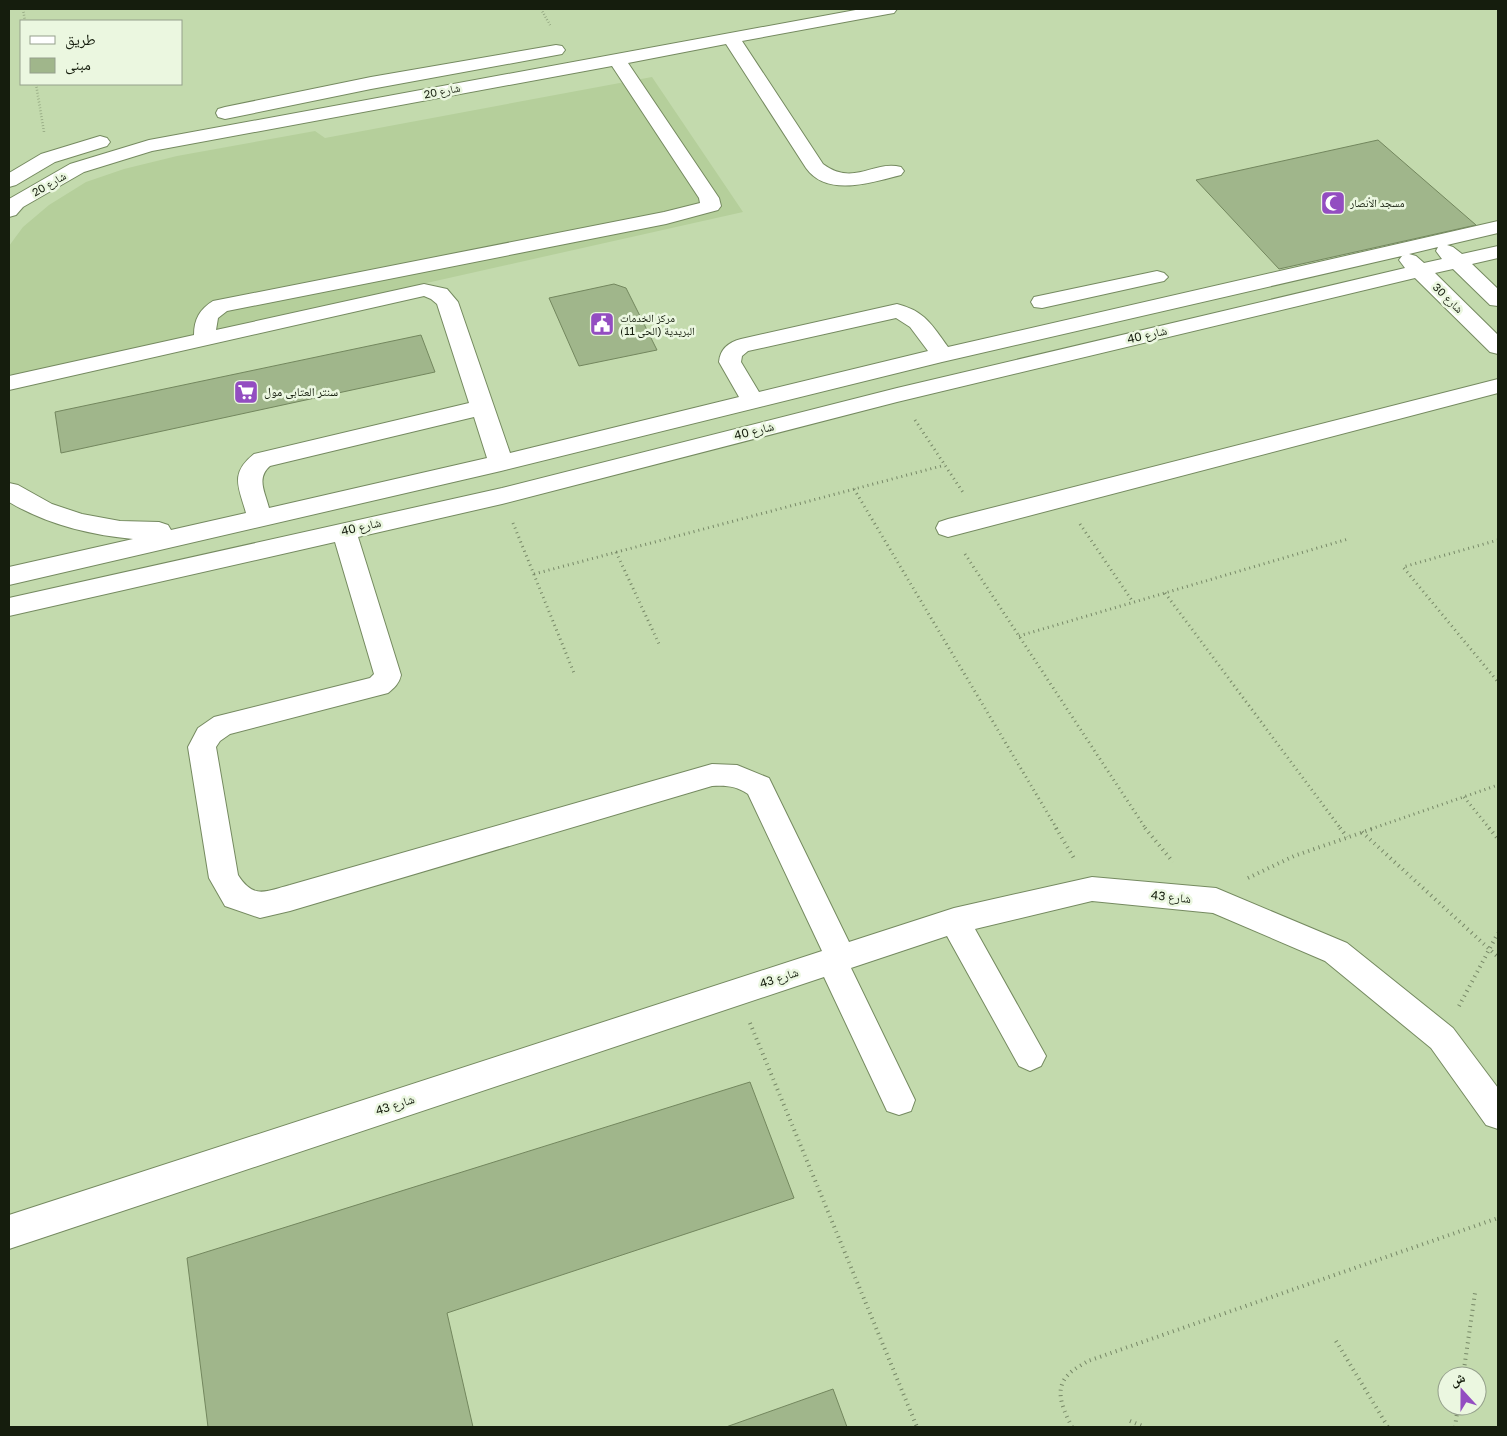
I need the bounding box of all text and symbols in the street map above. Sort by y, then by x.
legend [20,20,182,85]
text: طريق [65,30,96,50]
text: مبنى [65,55,91,75]
street label: شارع 20 [423,81,461,101]
street label: شارع 20 [30,169,68,199]
mosque icon: مسجد الأنصار [1320,190,1346,216]
place label: مسجد الأنصار [1349,196,1405,209]
street label: شارع 30 [1430,280,1466,316]
public building icon: مركز الخدمات البريدية (الحى 11) [589,311,615,337]
place label: مركز الخدمات البريدية (الحى 11) [620,311,695,338]
street label: شارع 40 [1125,323,1169,347]
supermarket icon: سنتر العتابى مول [233,379,259,405]
place label: سنتر العتابى مول [264,384,338,399]
street label: شارع 40 [732,418,776,444]
street label: شارع 40 [339,515,383,539]
street label: شارع 43 [1150,887,1192,907]
street label: شارع 43 [757,964,801,992]
street label: شارع 43 [373,1091,417,1119]
north arrow [1437,1366,1487,1416]
text: ش [1447,1368,1468,1390]

